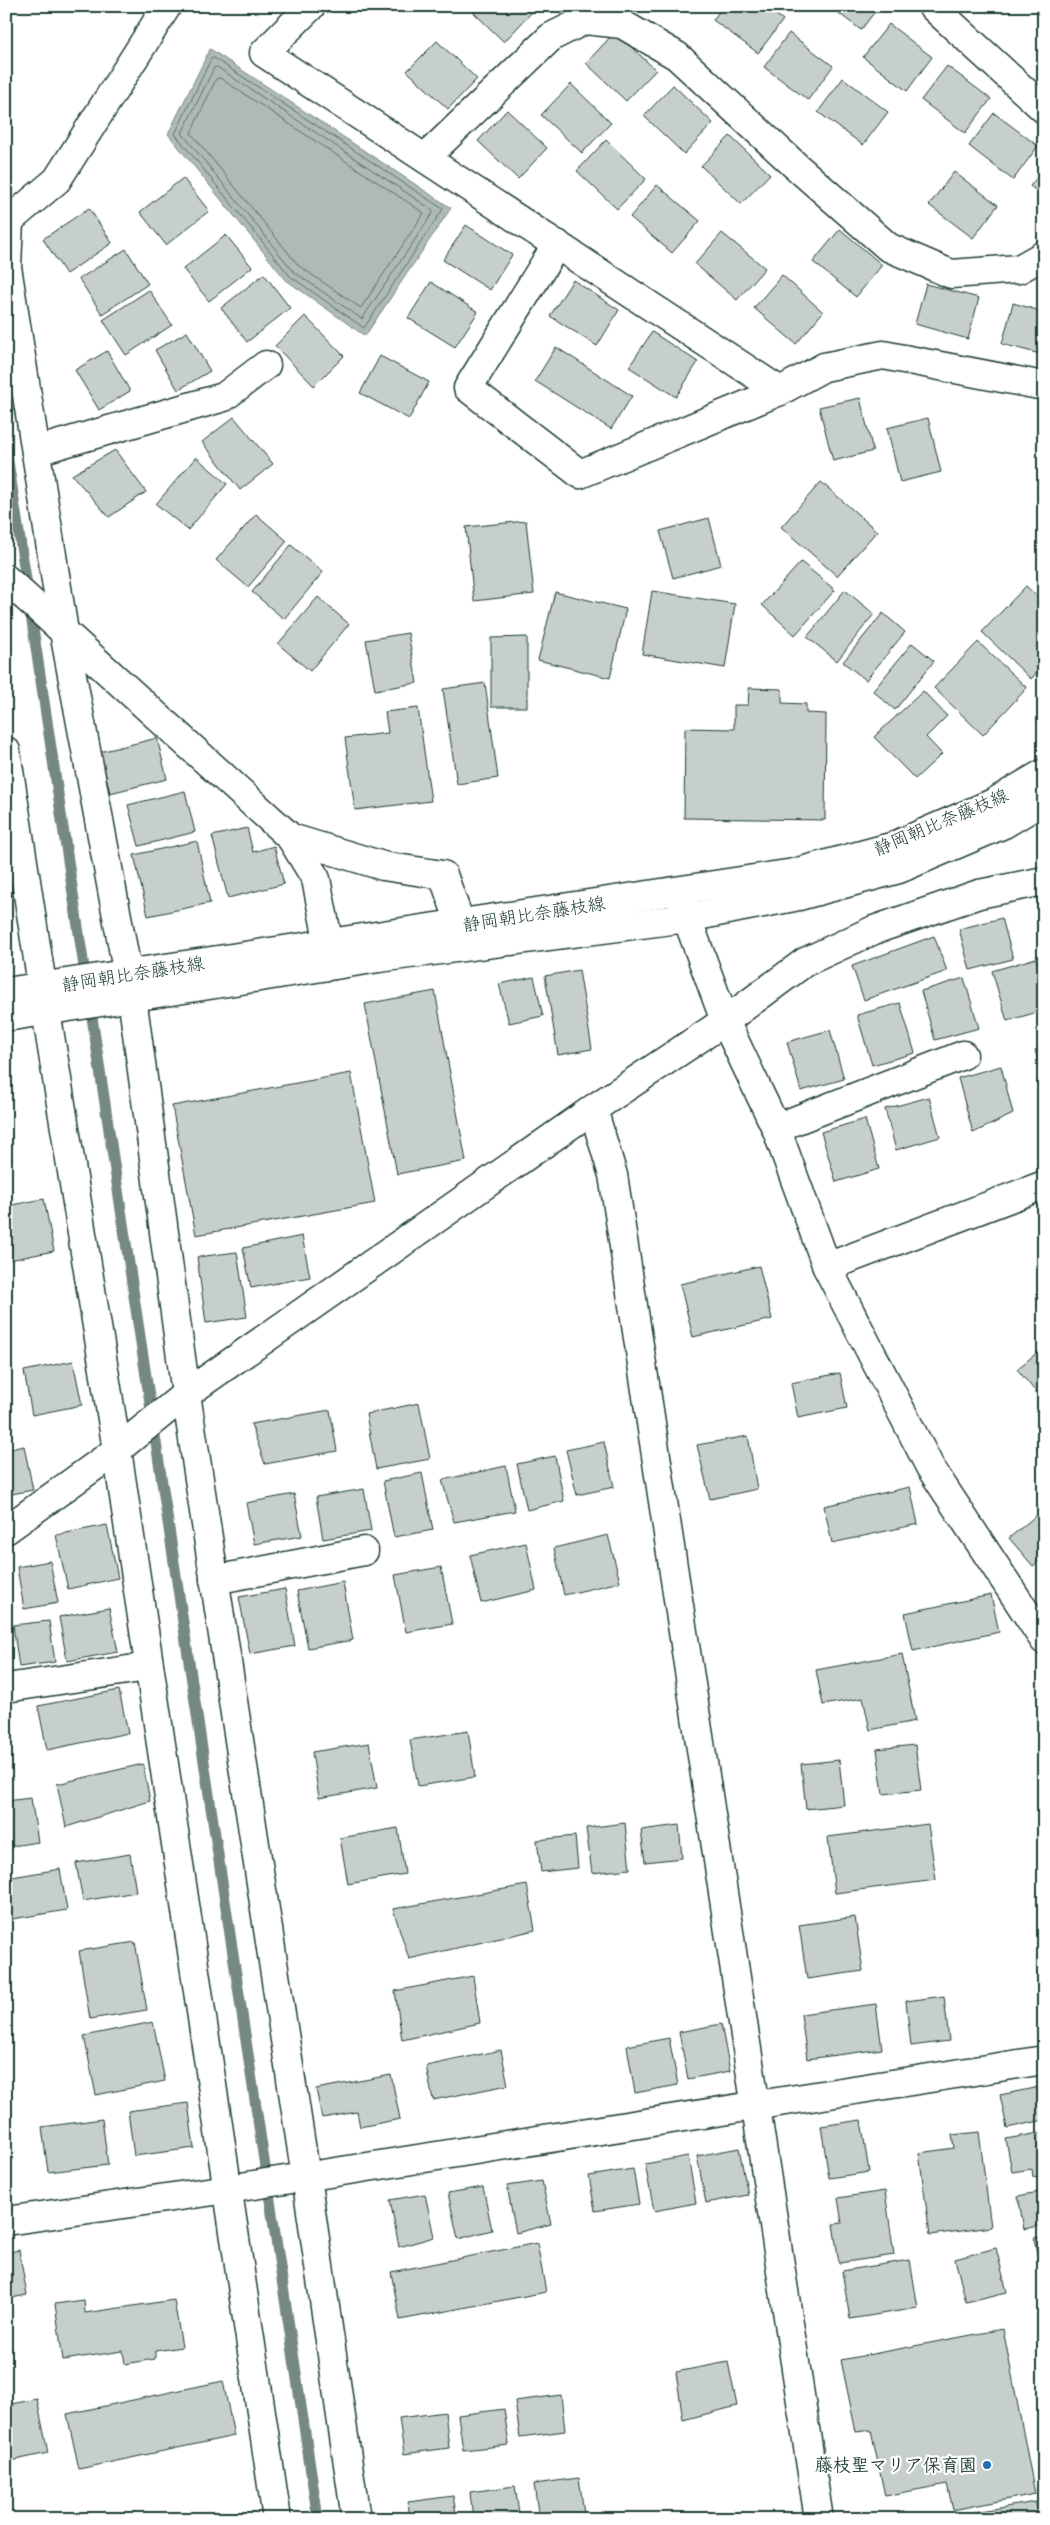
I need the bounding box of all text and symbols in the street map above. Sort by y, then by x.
street label: 静岡朝比奈藤枝線 [870,783,1012,861]
street label: 静岡朝比奈藤枝線 [461,891,607,937]
street label: 静岡朝比奈藤枝線 [60,951,206,997]
place label: 藤枝聖マリア保育園 [815,2453,977,2477]
marker: 藤枝聖マリア保育園 [981,2459,993,2471]

